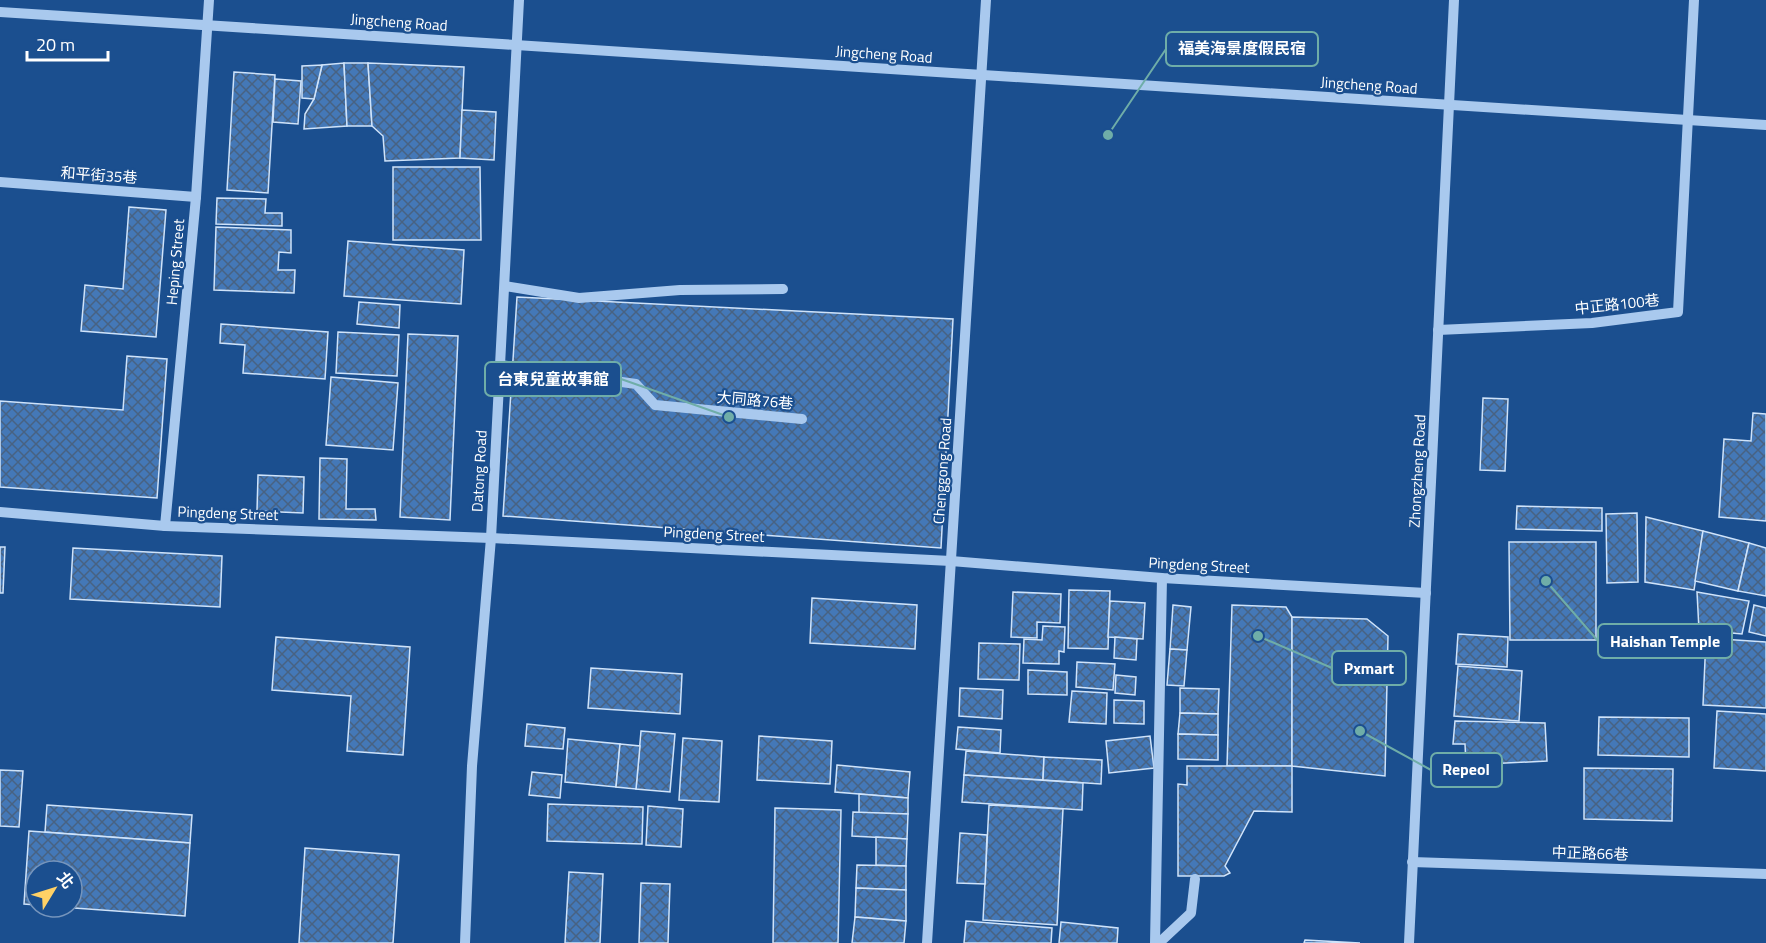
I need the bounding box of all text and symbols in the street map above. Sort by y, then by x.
street label: Jingcheng Road [350,7,448,37]
scale bar [27,24,108,62]
text: 20 m [36,31,75,58]
callout: 福美海景度假民宿 [1166,32,1318,66]
text: 福美海景度假民宿 [1178,36,1306,60]
street label: Jingcheng Road [835,39,933,69]
street label: Jingcheng Road [1320,70,1418,100]
street label: 和平街35巷 [60,161,138,189]
street label: Heping Street [160,217,190,306]
street label: 中正路100巷 [1573,288,1661,320]
callout: 台東兒童故事館 [485,362,621,396]
text: 台東兒童故事館 [497,367,609,391]
street label: 大同路76巷 [716,385,794,415]
street label: Zhongzheng Road [1403,414,1431,528]
street label: Chenggong Road [927,417,957,525]
street label: Datong Road [465,429,493,513]
street label: Pingdeng Street [177,500,280,526]
street label: Pingdeng Street [663,520,766,548]
street label: Pingdeng Street [1148,551,1251,579]
callout: Haishan Temple [1598,624,1732,658]
text: Haishan Temple [1610,629,1720,653]
callout: Pxmart [1332,651,1406,685]
text: Pxmart [1344,656,1394,680]
callout: Repeol [1431,753,1502,787]
text: Repeol [1442,757,1490,781]
street label: 中正路66巷 [1551,840,1629,866]
north arrow [24,859,84,919]
text: 北 [51,866,80,893]

